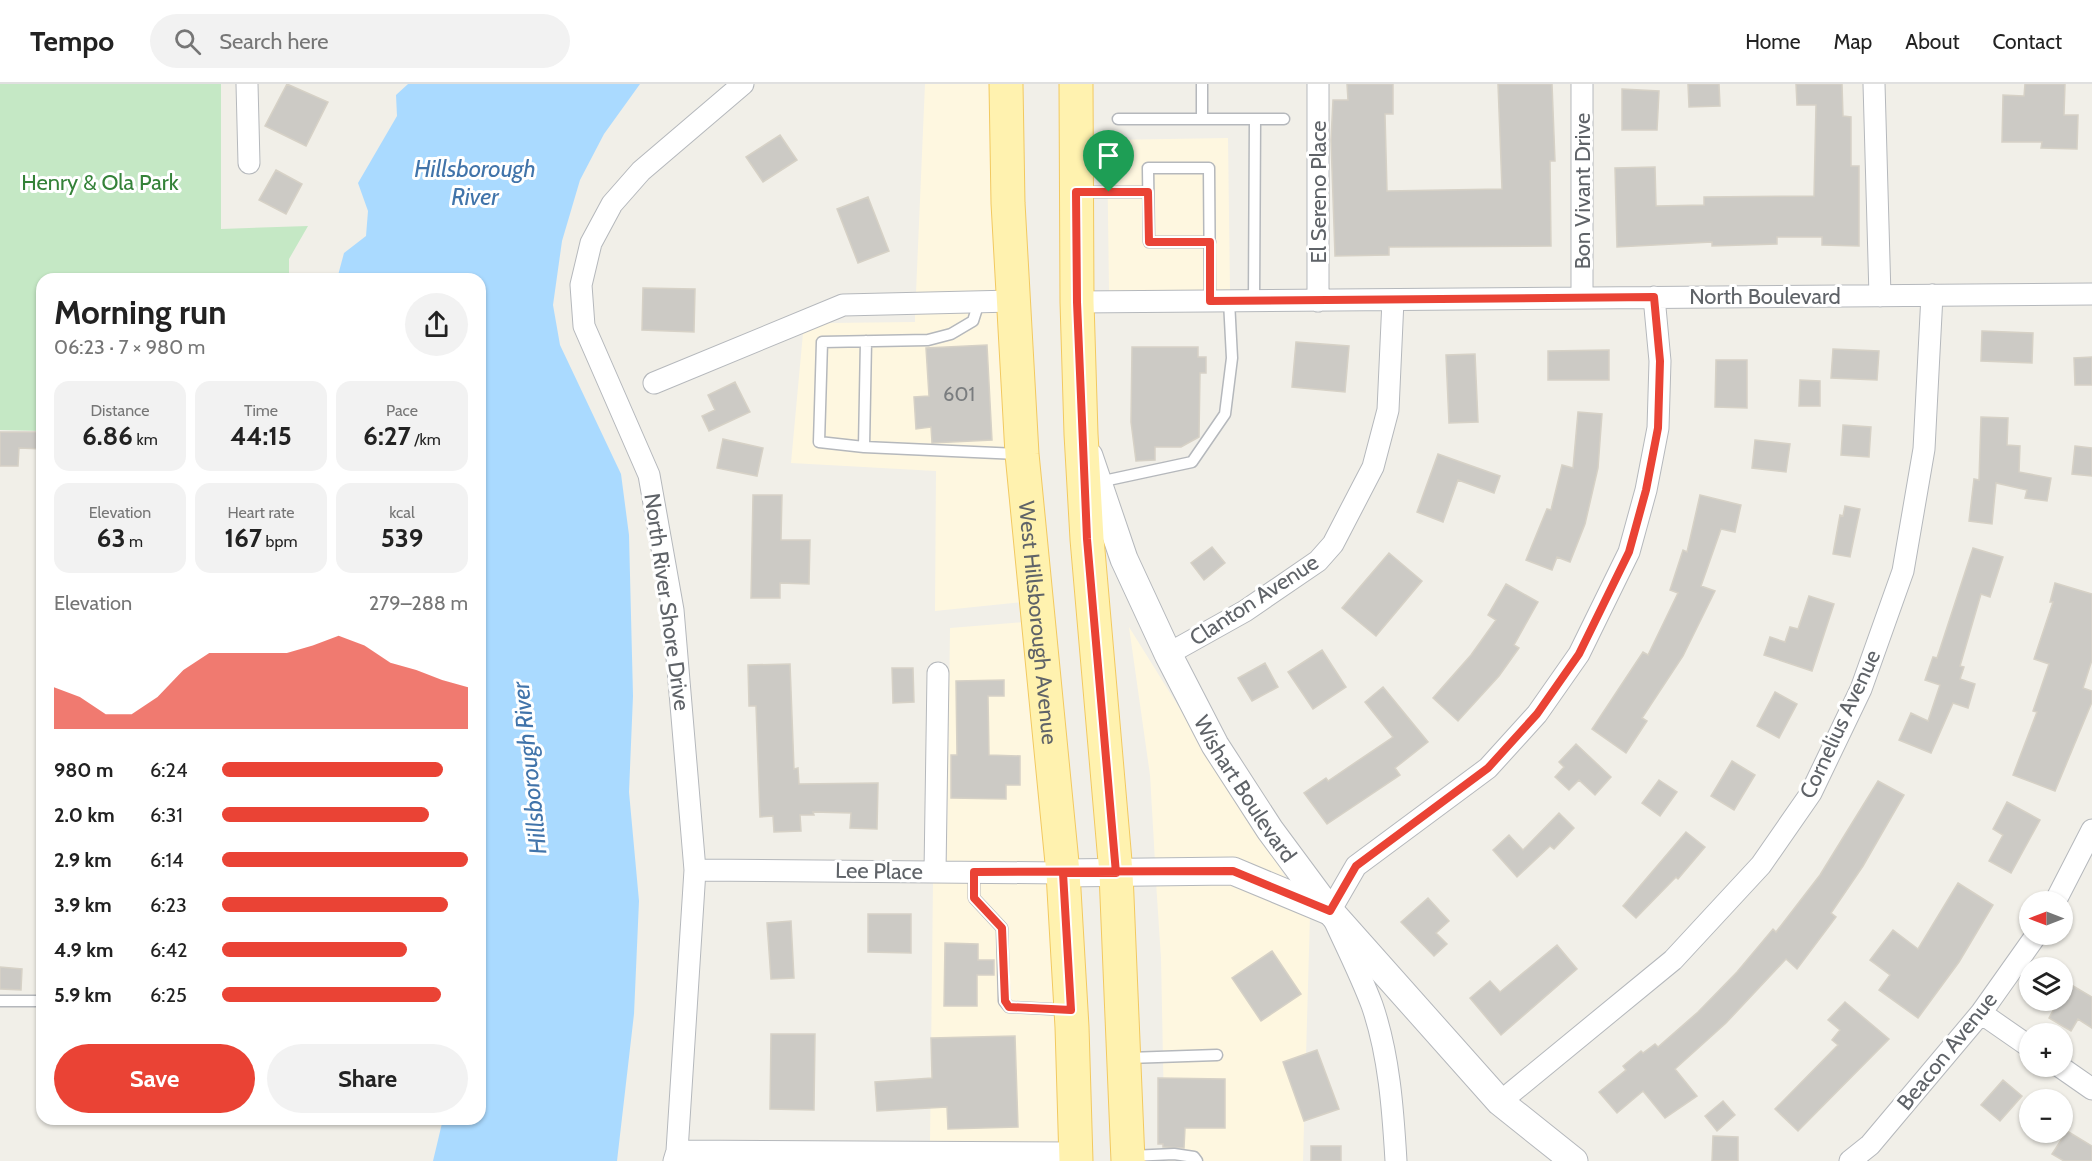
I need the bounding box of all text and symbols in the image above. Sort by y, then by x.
search box [150,14,570,68]
text: Tempo [30,24,114,58]
icon: search [171,25,204,58]
text: Search here [219,28,329,55]
text: Home [1745,29,1801,54]
text: Map [1834,29,1872,54]
text: About [1905,29,1959,54]
text: Contact [1992,29,2062,54]
street label: Bon Vivant Drive [1569,113,1596,269]
street label: El Sereno Place [1305,120,1332,264]
pin [1083,130,1134,192]
icon: arrive [1092,139,1125,172]
water label: Hillsborough River [414,154,536,211]
park label: Henry & Ola Park [21,169,179,196]
street label: North Boulevard [1689,283,1841,310]
text: Morning run [54,292,226,332]
button: share [405,293,468,356]
text: 06:23 · 7 × 980 m [54,335,205,359]
house number: 601 [943,382,975,406]
text: Distance [91,401,149,420]
text: Time [244,401,278,420]
text: Pace [386,401,418,420]
text: 6.86 [82,420,133,452]
text: 44:15 [230,420,292,452]
text: 6:27 [363,420,411,452]
text: km [133,430,158,449]
text: /km [411,430,441,449]
street label: North River Shore Drive [638,492,696,712]
street label: West Hillsborough Avenue [1013,500,1064,746]
text: Elevation [89,503,151,522]
text: Heart rate [228,503,294,522]
text: kcal [389,503,415,522]
text: 63 [97,522,126,554]
text: 167 [225,522,262,554]
text: 539 [381,522,423,554]
text: m [126,532,143,551]
text: bpm [262,532,297,551]
street label: Clanton Avenue [1185,548,1323,652]
text: Elevation [54,591,132,615]
text: 279–288 m [369,591,468,615]
street label: Cornelius Avenue [1794,645,1886,803]
water label: Hillsborough River [505,679,552,856]
street label: Wishart Boulevard [1188,711,1303,867]
text: 980 m [54,758,113,782]
text: 6:24 [150,758,188,782]
text: 2.0 km [54,803,115,827]
text: 6:31 [150,803,183,827]
text: 2.9 km [54,848,112,872]
text: 6:14 [150,848,184,872]
street label: Lee Place [835,857,923,885]
north arrow [2019,891,2073,945]
map controls [2019,891,2073,1143]
text: 3.9 km [54,893,112,917]
text: 6:23 [150,893,187,917]
text: 4.9 km [54,938,113,962]
text: 6:42 [150,938,188,962]
button: layers [2019,957,2073,1011]
text: 5.9 km [54,983,112,1007]
text: 6:25 [150,983,187,1007]
street label: Beacon Avenue [1891,987,2003,1115]
button: + [2019,1023,2073,1077]
button: Save [54,1044,255,1113]
button: Share [267,1044,468,1113]
button: − [2019,1089,2073,1143]

